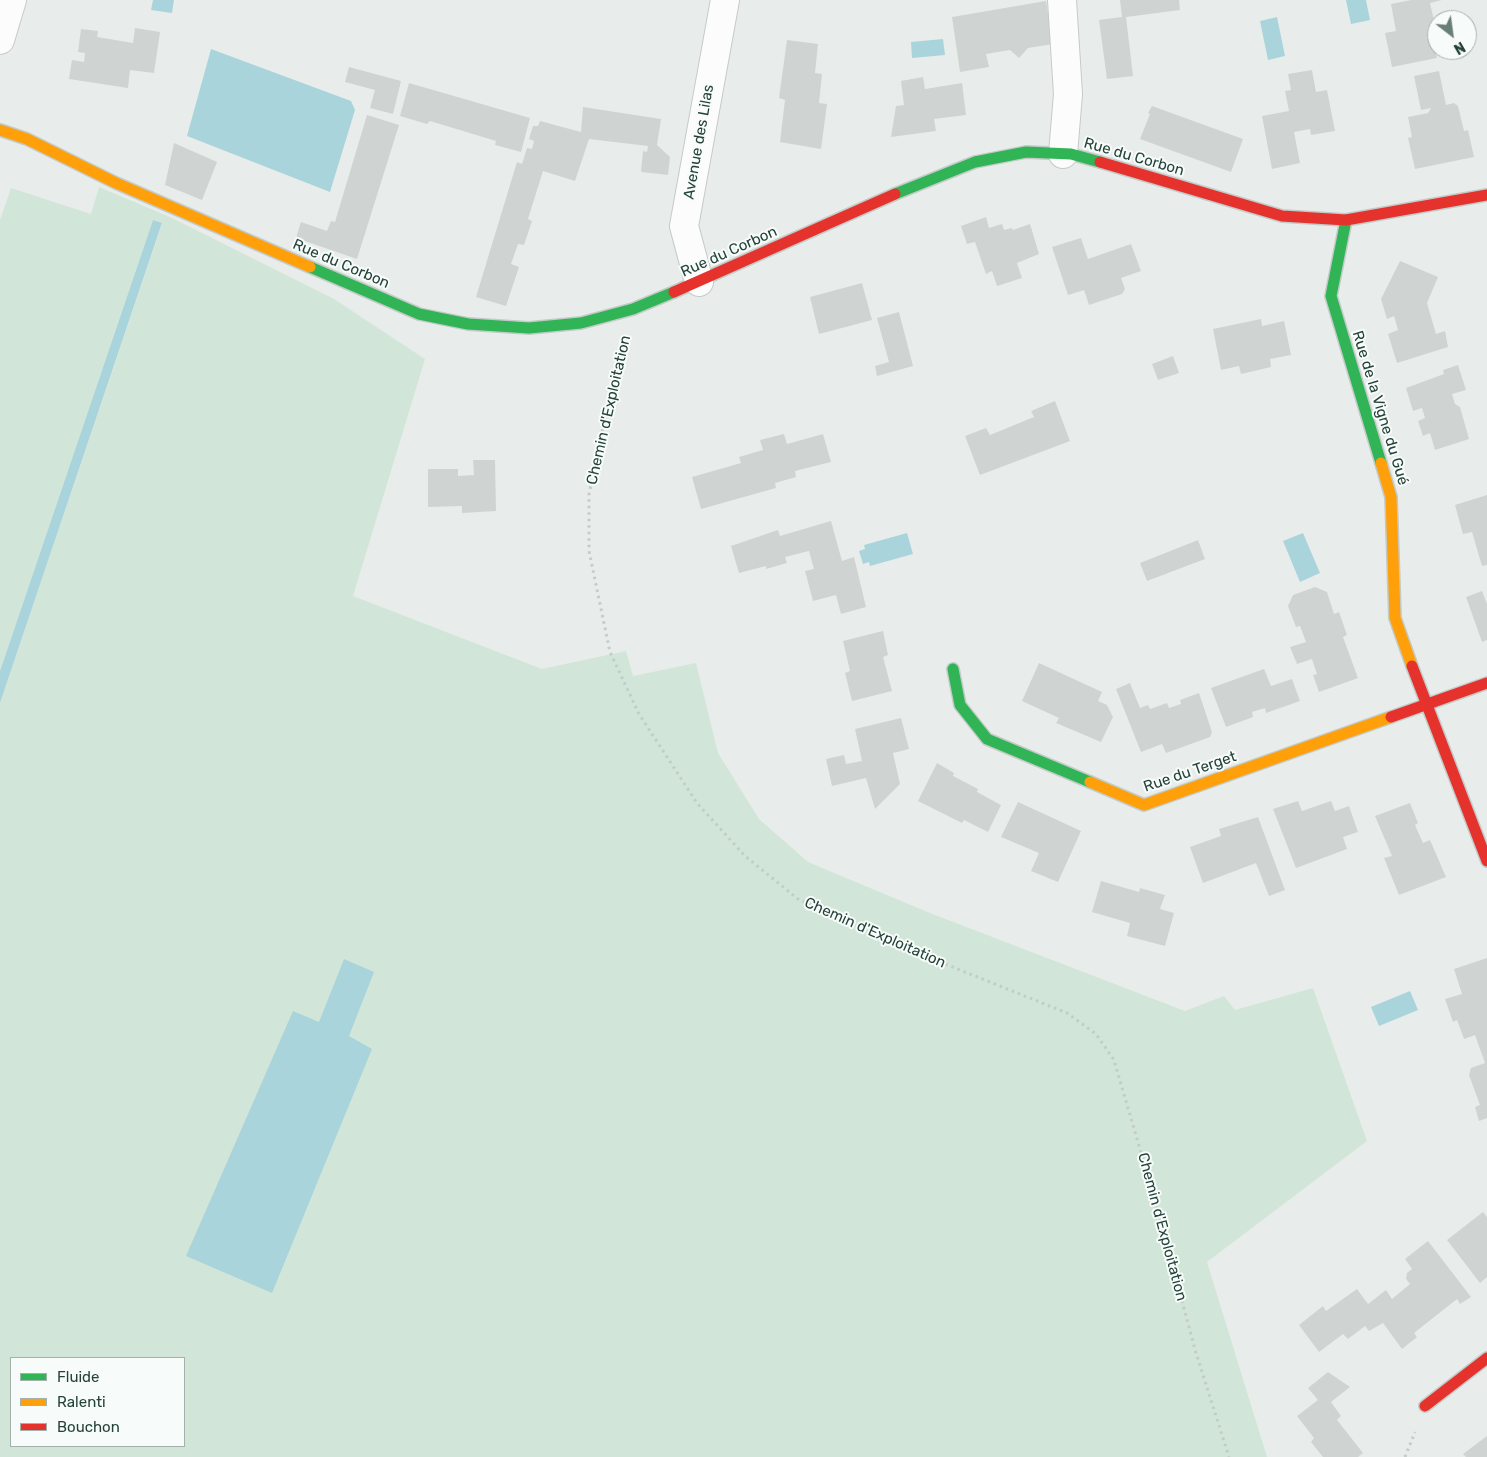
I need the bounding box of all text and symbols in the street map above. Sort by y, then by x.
north arrow [1427,10,1477,60]
text: N [1451,38,1468,57]
street label: Avenue des Lilas [680,83,718,201]
street label: Rue du Corbon [1082,134,1186,180]
street label: Rue du Corbon [678,223,780,281]
street label: Rue du Corbon [290,235,392,293]
street label: Rue de la Vigne du Gué [1348,329,1412,487]
street label: Chemin d'Exploitation [583,334,635,486]
street label: Rue du Terget [1141,748,1239,796]
street label: Chemin d'Exploitation [802,894,948,972]
street label: Chemin d'Exploitation [1134,1151,1190,1303]
legend [10,1357,185,1447]
text: Fluide [57,1368,99,1386]
text: Ralenti [57,1393,106,1411]
text: Bouchon [57,1418,120,1436]

